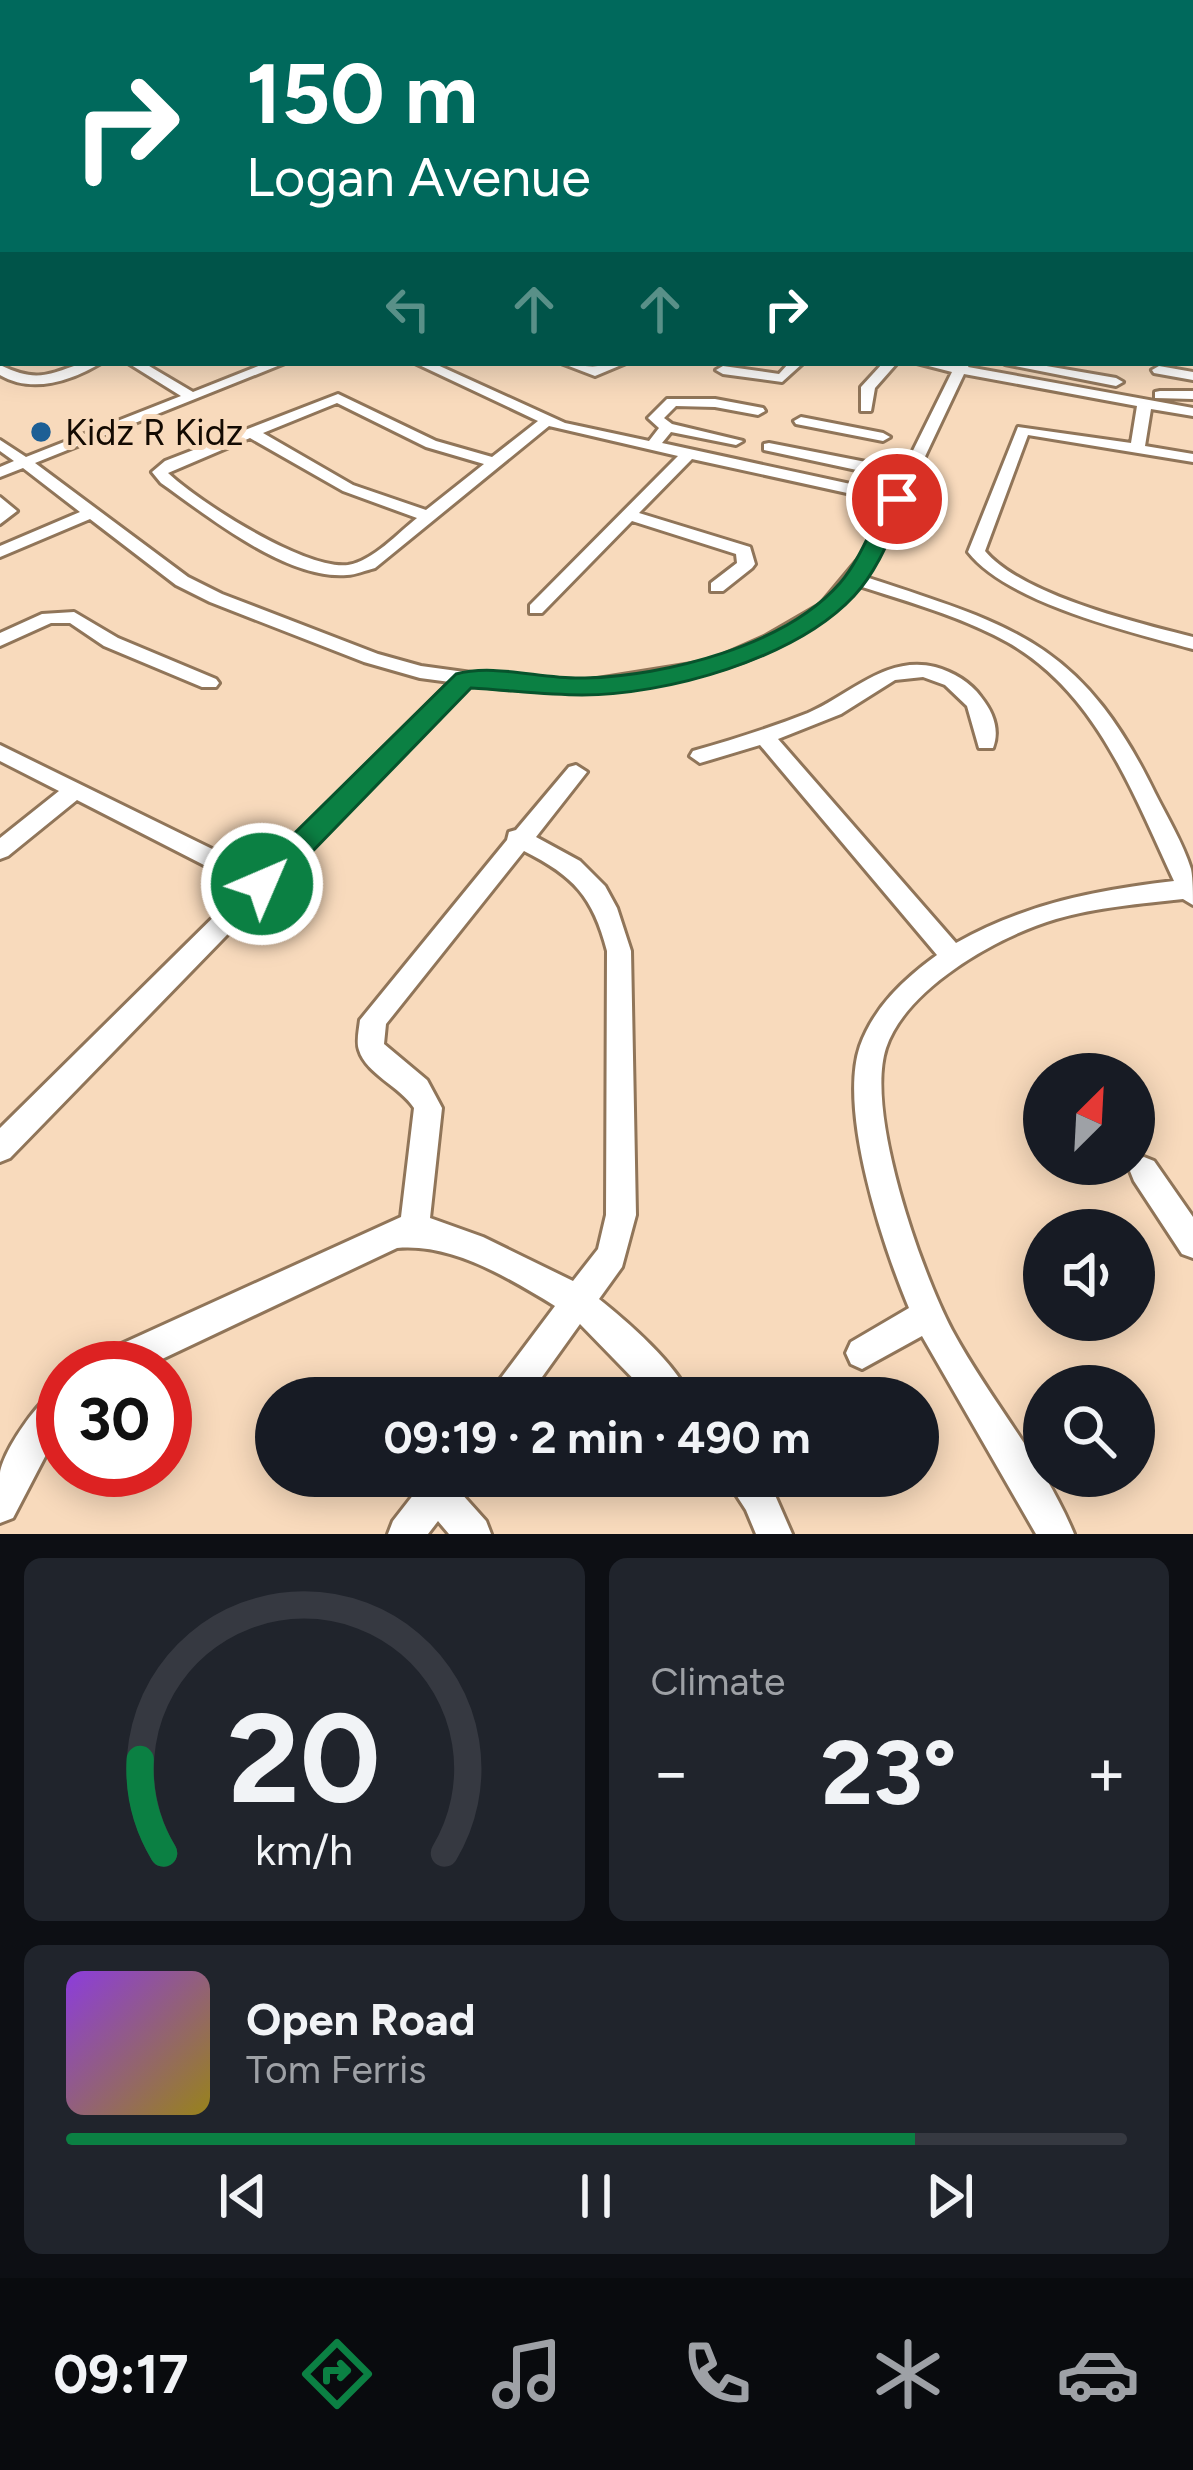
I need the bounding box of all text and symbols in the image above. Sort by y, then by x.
text: 150 m [246,43,478,144]
icon: right [48,48,204,204]
text: Logan Avenue [246,145,591,210]
icon: left [375,276,441,342]
icon: ahead [501,276,567,342]
icon: ahead [627,276,693,342]
icon: right [753,276,819,342]
place label: Kidz R Kidz [65,411,244,454]
marker: Kidz R Kidz [28,419,54,445]
pin [846,448,948,550]
icon: arrive [864,466,930,532]
position arrow [199,821,325,947]
north arrow [1023,1053,1155,1185]
map controls [1023,1053,1155,1497]
button: sound [1023,1209,1155,1341]
speed limit sign: 30 [36,1341,192,1497]
button: search [1023,1365,1155,1497]
text: 09:19 · 2 min · 490 m [383,1410,811,1464]
text: Climate [651,1658,785,1705]
text: 20 [228,1683,381,1833]
text: 23° [821,1718,957,1827]
text: − [651,1732,692,1812]
text: + [1086,1732,1127,1812]
text: km/h [255,1823,353,1875]
text: Open Road [246,1992,476,2046]
text: Tom Ferris [246,2046,426,2093]
icon: previous [210,2163,276,2229]
icon: pause [563,2163,629,2229]
icon: next [917,2163,983,2229]
icon: directions [295,2332,379,2416]
icon: music [485,2332,569,2416]
icon: phone [675,2332,759,2416]
icon: climate [866,2332,950,2416]
icon: car [1056,2332,1140,2416]
text: 09:17 [53,2342,189,2407]

